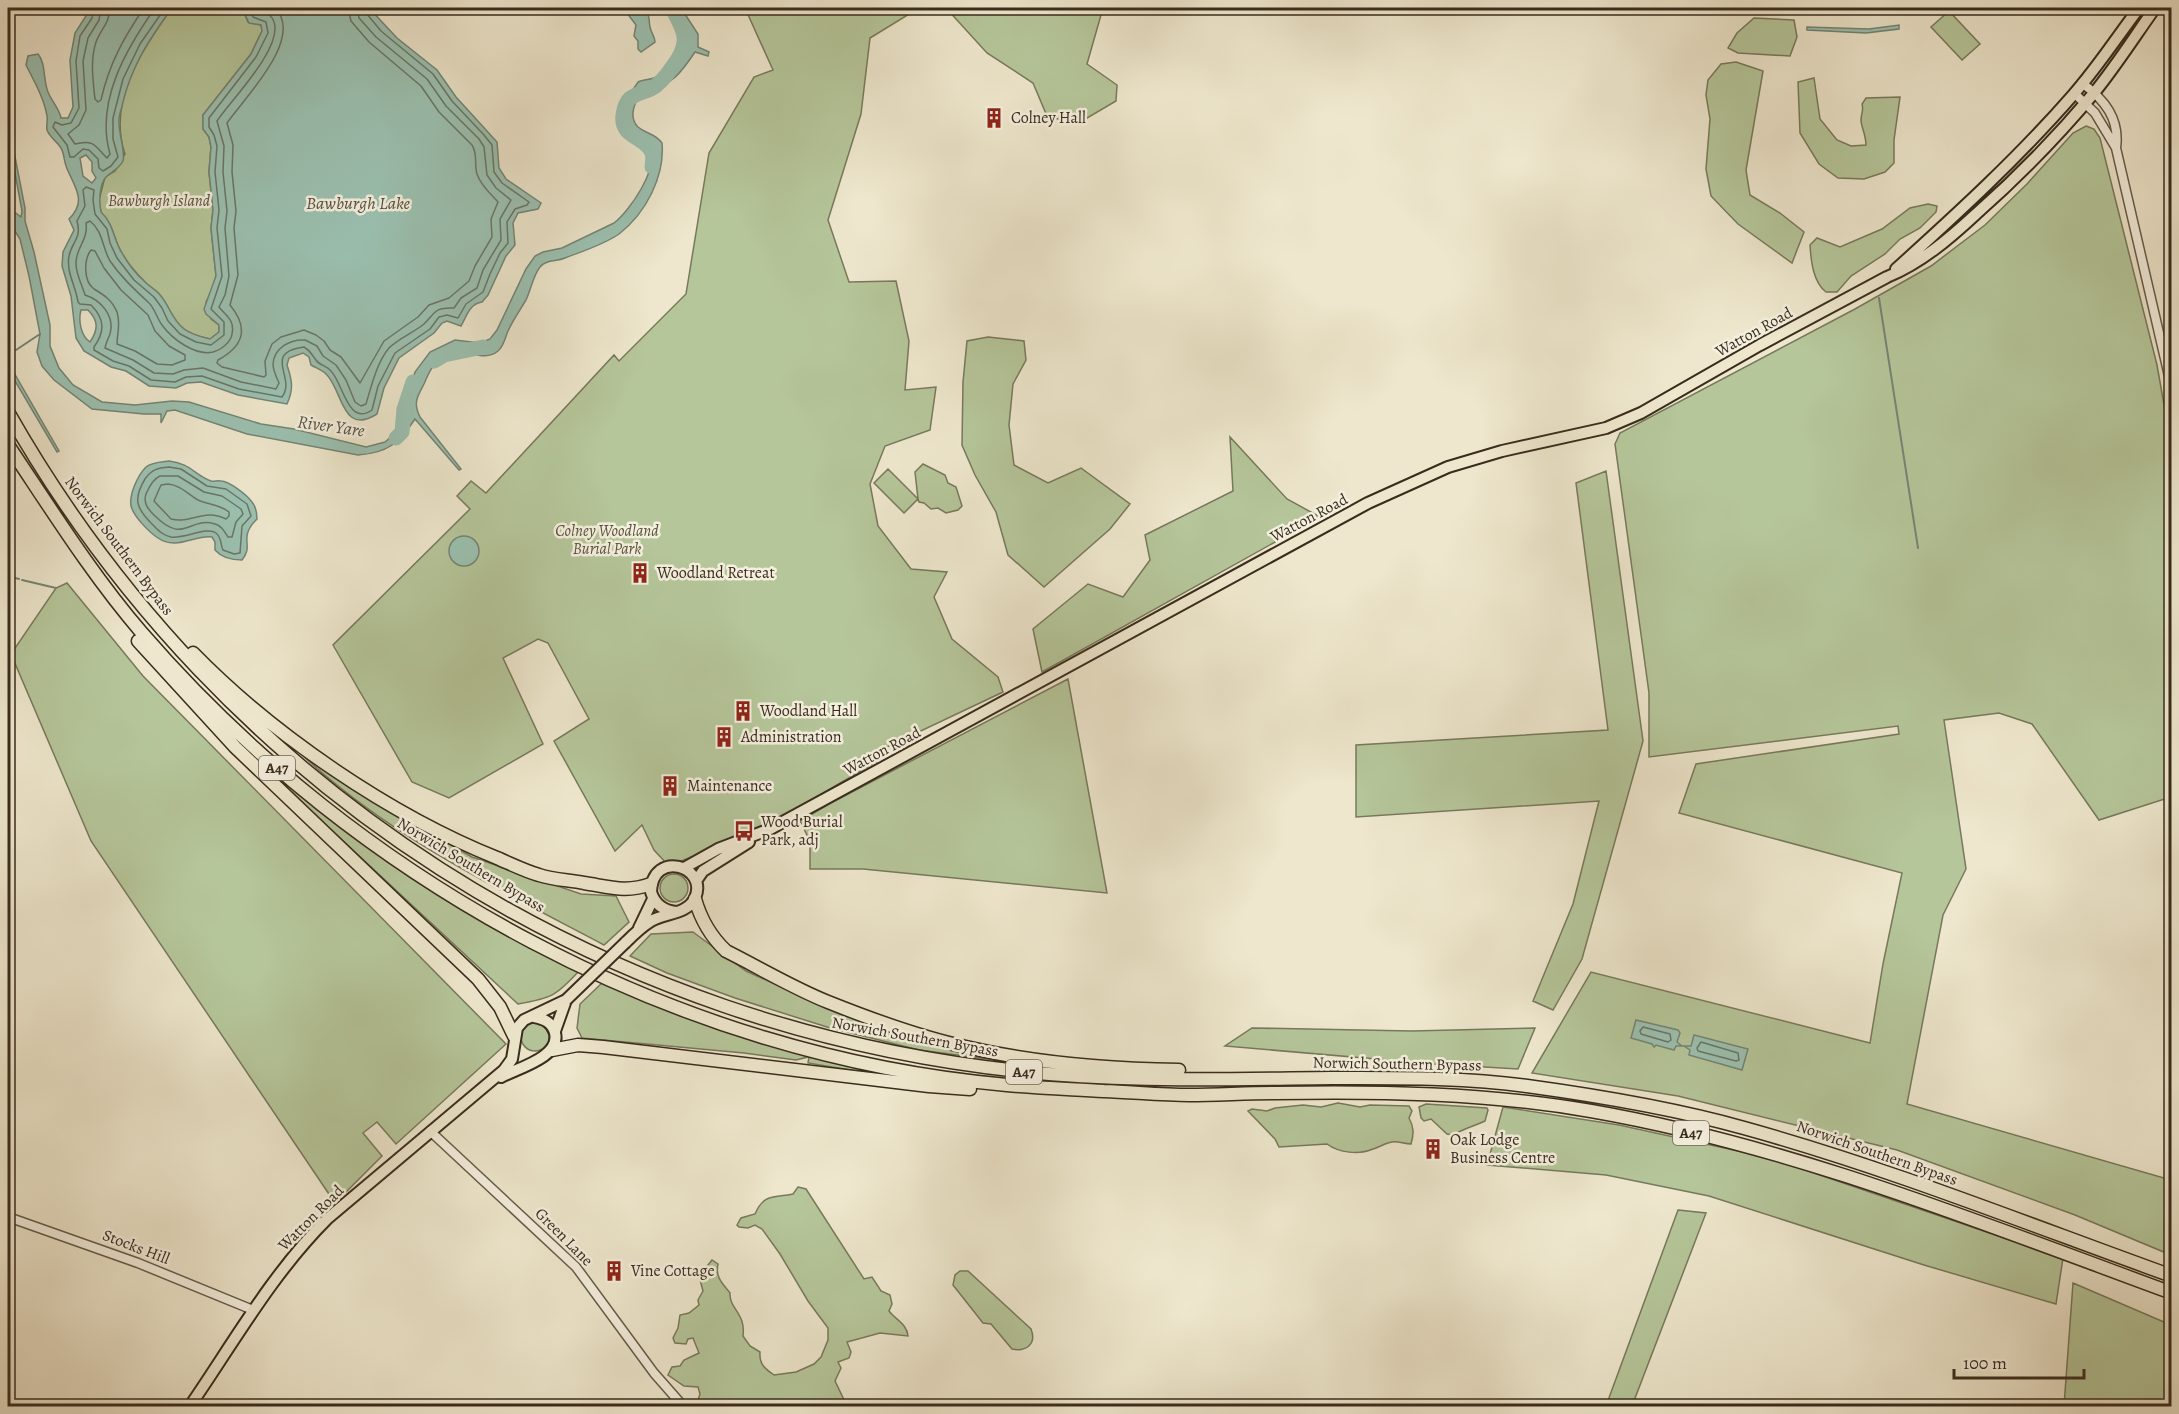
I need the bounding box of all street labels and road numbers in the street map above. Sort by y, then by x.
street label: Watton Road [1711,302,1797,363]
street label: Norwich Southern Bypass [59,472,179,620]
street label: Watton Road [1265,488,1352,548]
street label: Watton Road [838,721,925,781]
road number: A47 [259,756,295,780]
street label: Norwich Southern Bypass [393,812,549,918]
street label: Norwich Southern Bypass [830,1011,1000,1063]
street label: Norwich Southern Bypass [1312,1052,1482,1076]
road number: A47 [1006,1060,1042,1084]
street label: Norwich Southern Bypass [1794,1115,1960,1191]
road number: A47 [1673,1121,1709,1145]
street label: Watton Road [273,1180,349,1256]
street label: Green Lane [530,1203,598,1271]
street label: Stocks Hill [99,1224,173,1270]

